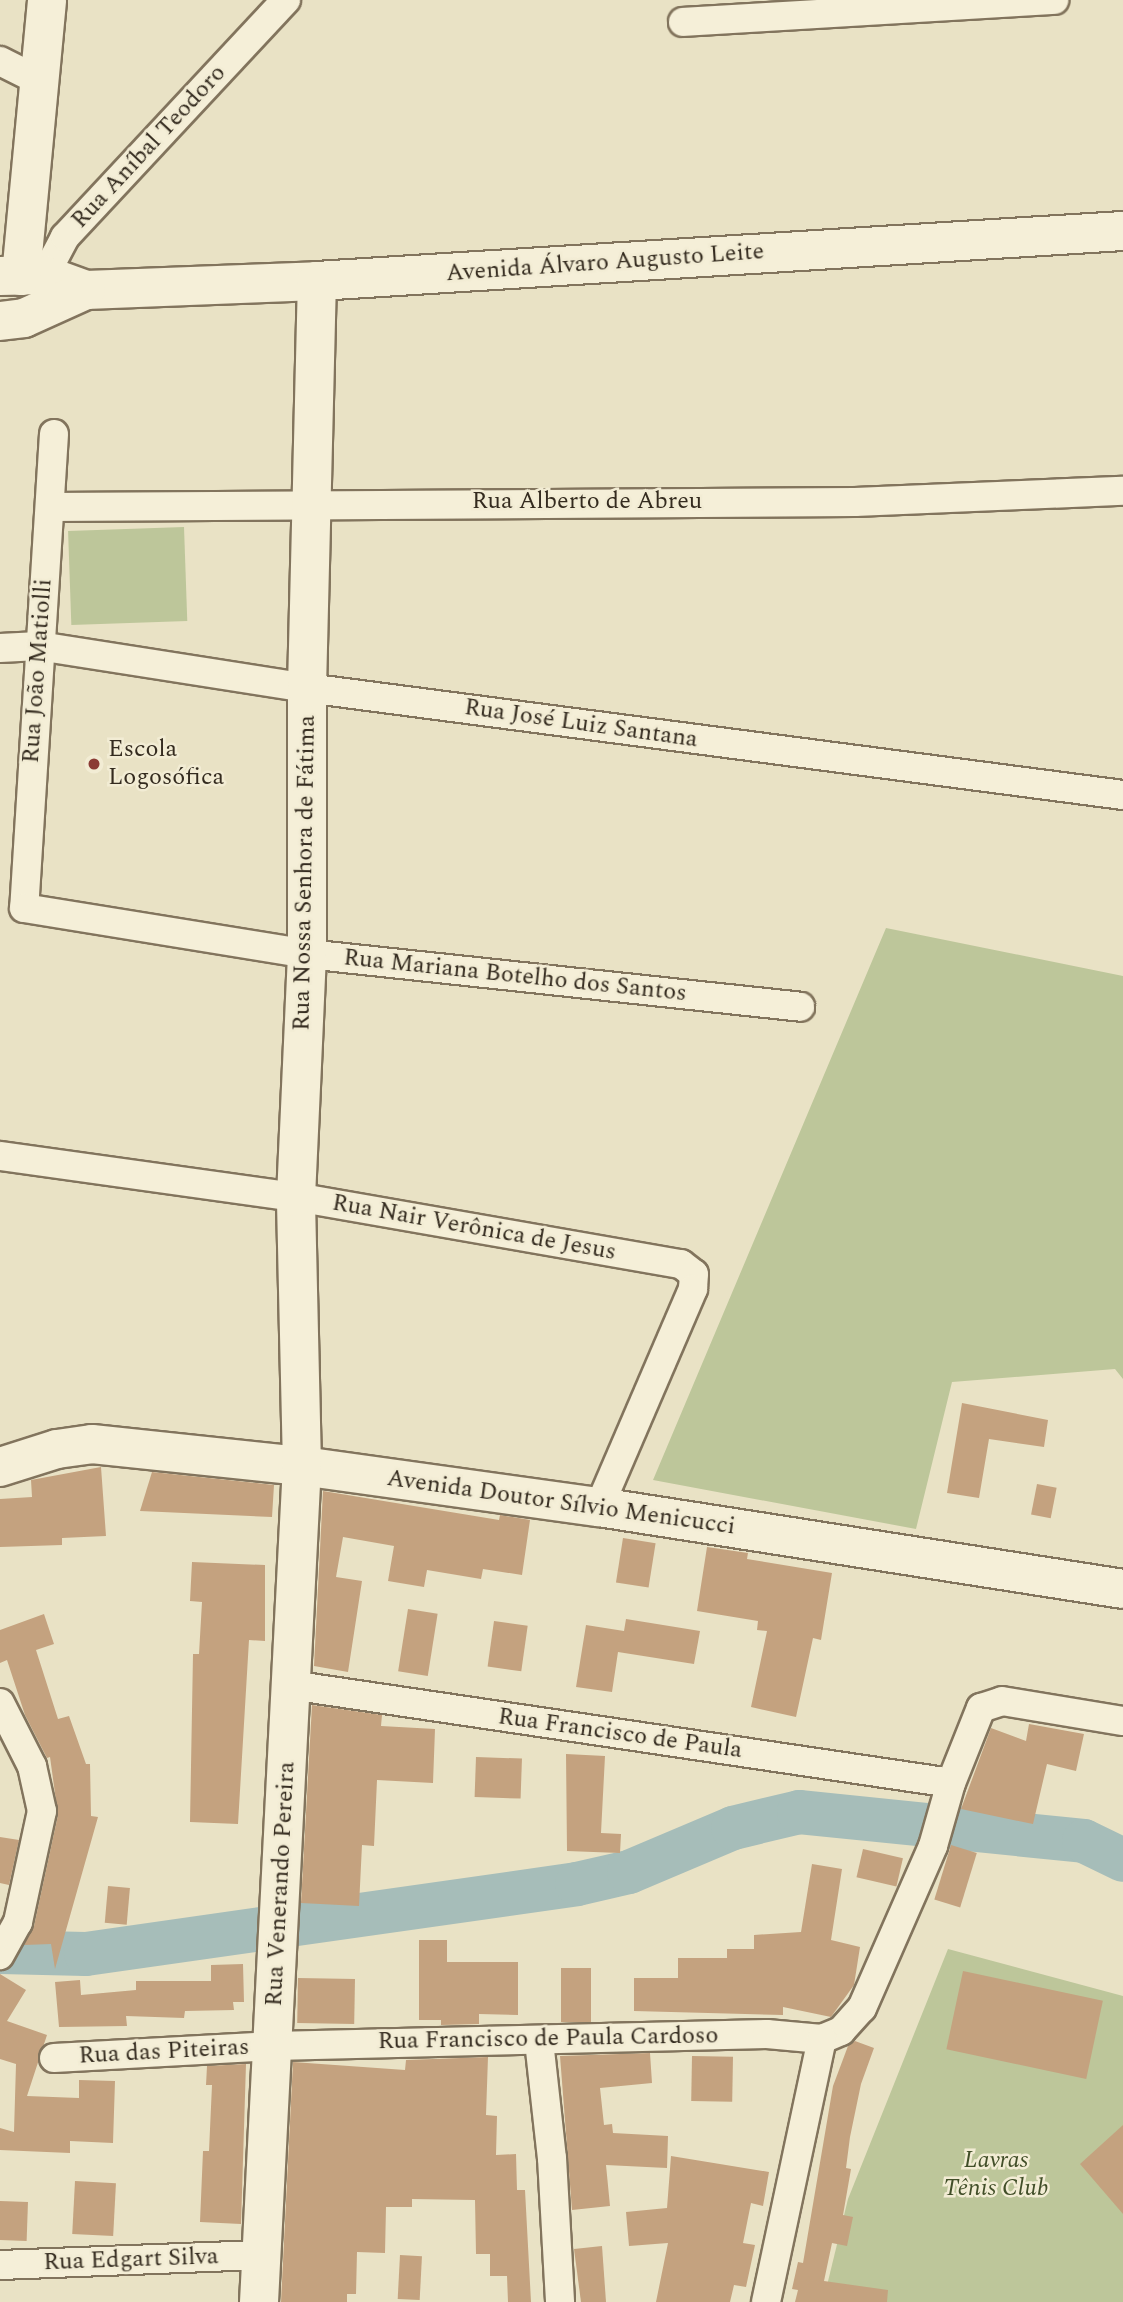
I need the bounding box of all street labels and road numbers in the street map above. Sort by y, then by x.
street label: Rua Aníbal Teodoro [66,59,232,235]
street label: Avenida Álvaro Augusto Leite [445,238,765,288]
street label: Rua Alberto de Abreu [472,488,702,516]
street label: Rua João Matiolli [17,578,59,764]
street label: Rua José Luiz Santana [462,693,700,755]
street label: Rua Nossa Senhora de Fátima [288,715,322,1031]
street label: Rua Mariana Botelho dos Santos [342,944,688,1008]
street label: Rua Nair Verônica de Jesus [330,1189,618,1267]
street label: Avenida Doutor Sílvio Menicucci [385,1464,737,1542]
street label: Rua Francisco de Paula [496,1703,744,1765]
street label: Rua Venerando Pereira [260,1761,302,2007]
street label: Rua Francisco de Paula Cardoso [377,2022,719,2056]
street label: Rua das Piteiras [78,2033,250,2071]
street label: Rua Edgart Silva [43,2243,219,2277]

